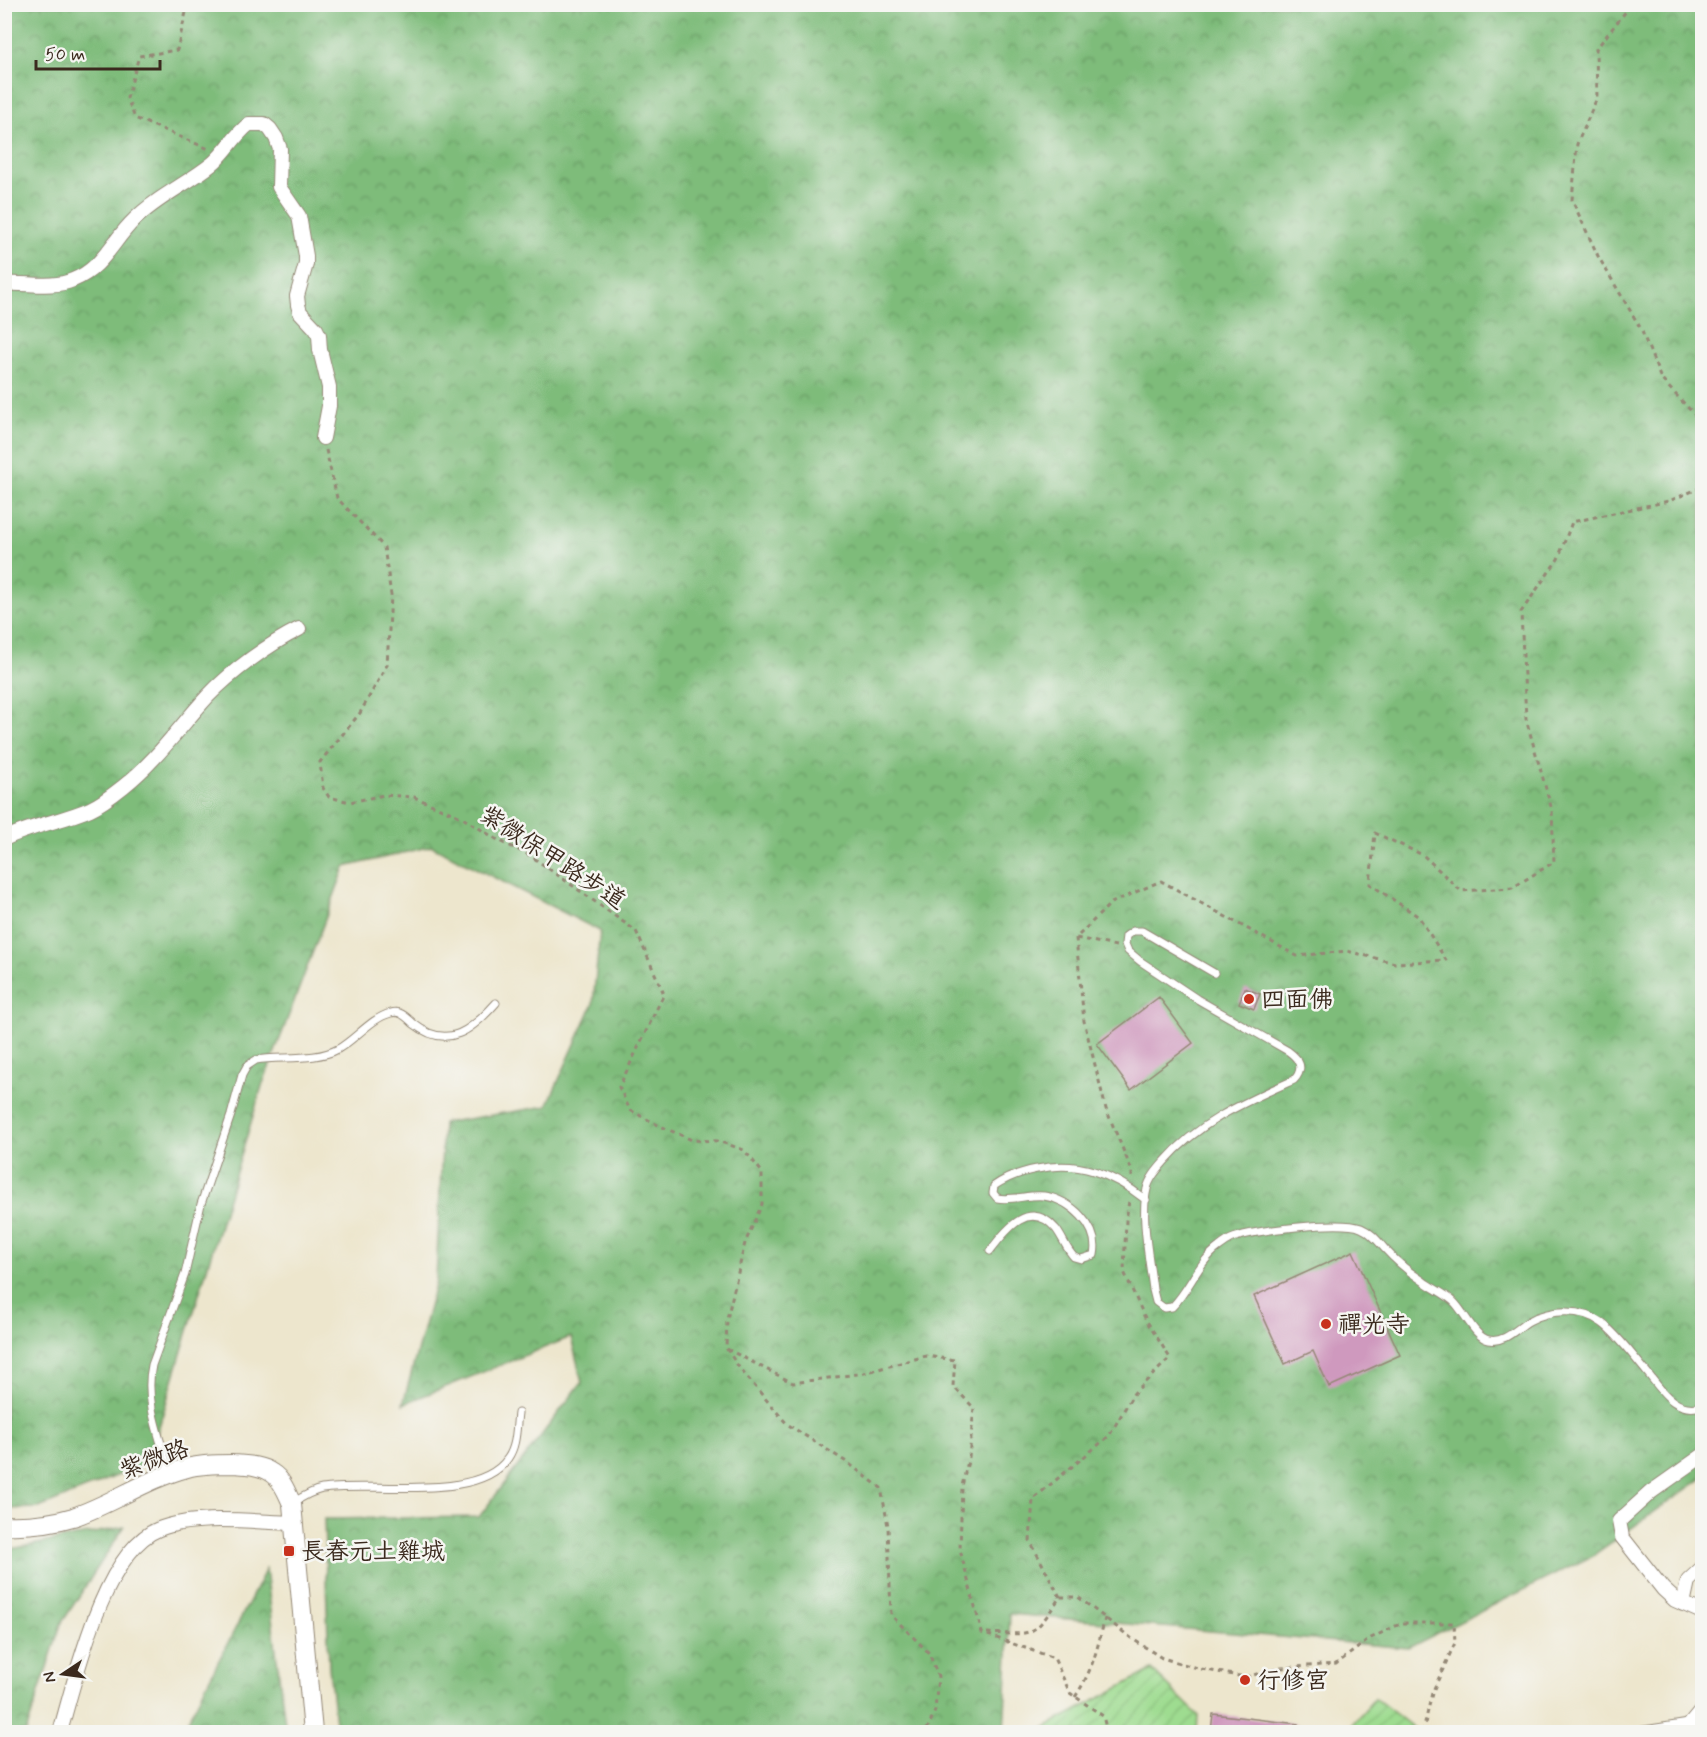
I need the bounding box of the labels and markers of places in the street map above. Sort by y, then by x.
place label: 四面佛 [1261,985,1333,1016]
marker: 四面佛 [1242,992,1256,1006]
place label: 禪光寺 [1338,1310,1410,1341]
marker: 禪光寺 [1319,1317,1333,1331]
place label: 長春元土雞城 [301,1537,445,1568]
marker: 長春元土雞城 [282,1544,296,1558]
place label: 行修宮 [1257,1666,1329,1697]
marker: 行修宮 [1238,1673,1252,1687]

